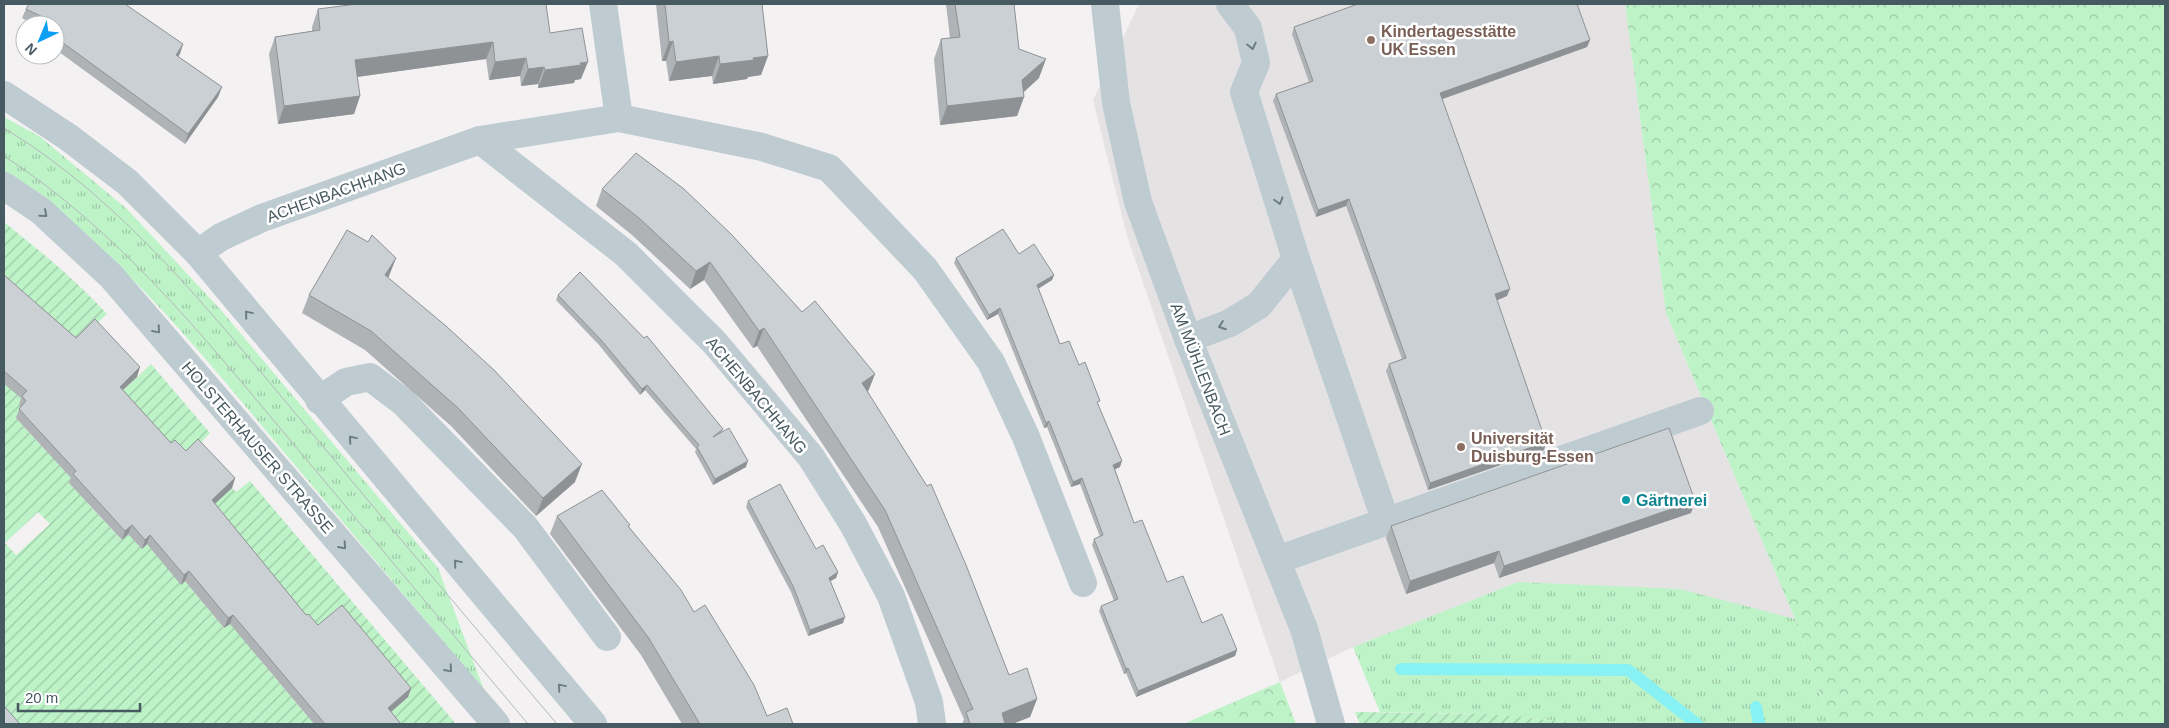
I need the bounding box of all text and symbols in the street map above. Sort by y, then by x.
north arrow [15,15,65,65]
place label: Kindertagesstätte UK Essen [1381,23,1516,58]
marker: Kindertagesstätte UK Essen [1365,34,1377,46]
text: N [22,40,40,59]
one-way arrow [1246,42,1257,50]
street label: ACHENBACHHANG [264,159,408,226]
one-way arrow [1273,196,1283,204]
one-way arrow [38,208,47,217]
street label: AM MÜHLENBACH [1167,301,1234,438]
one-way arrow [245,311,254,320]
one-way arrow [1218,320,1227,330]
one-way arrow [151,324,160,333]
street label: ACHENBACHHANG [703,334,810,457]
street label: HOLSTERHAUSER STRASSE [179,358,337,536]
place label: Universität Duisburg-Essen [1471,430,1594,465]
one-way arrow [349,435,358,444]
marker: Universität Duisburg-Essen [1455,441,1467,453]
place label: Gärtnerei [1636,492,1707,509]
marker: Gärtnerei [1620,494,1632,506]
one-way arrow [337,541,346,550]
one-way arrow [454,560,462,569]
one-way arrow [443,664,452,673]
scale bar [18,680,140,712]
one-way arrow [558,684,567,693]
text: 20 m [25,689,58,706]

